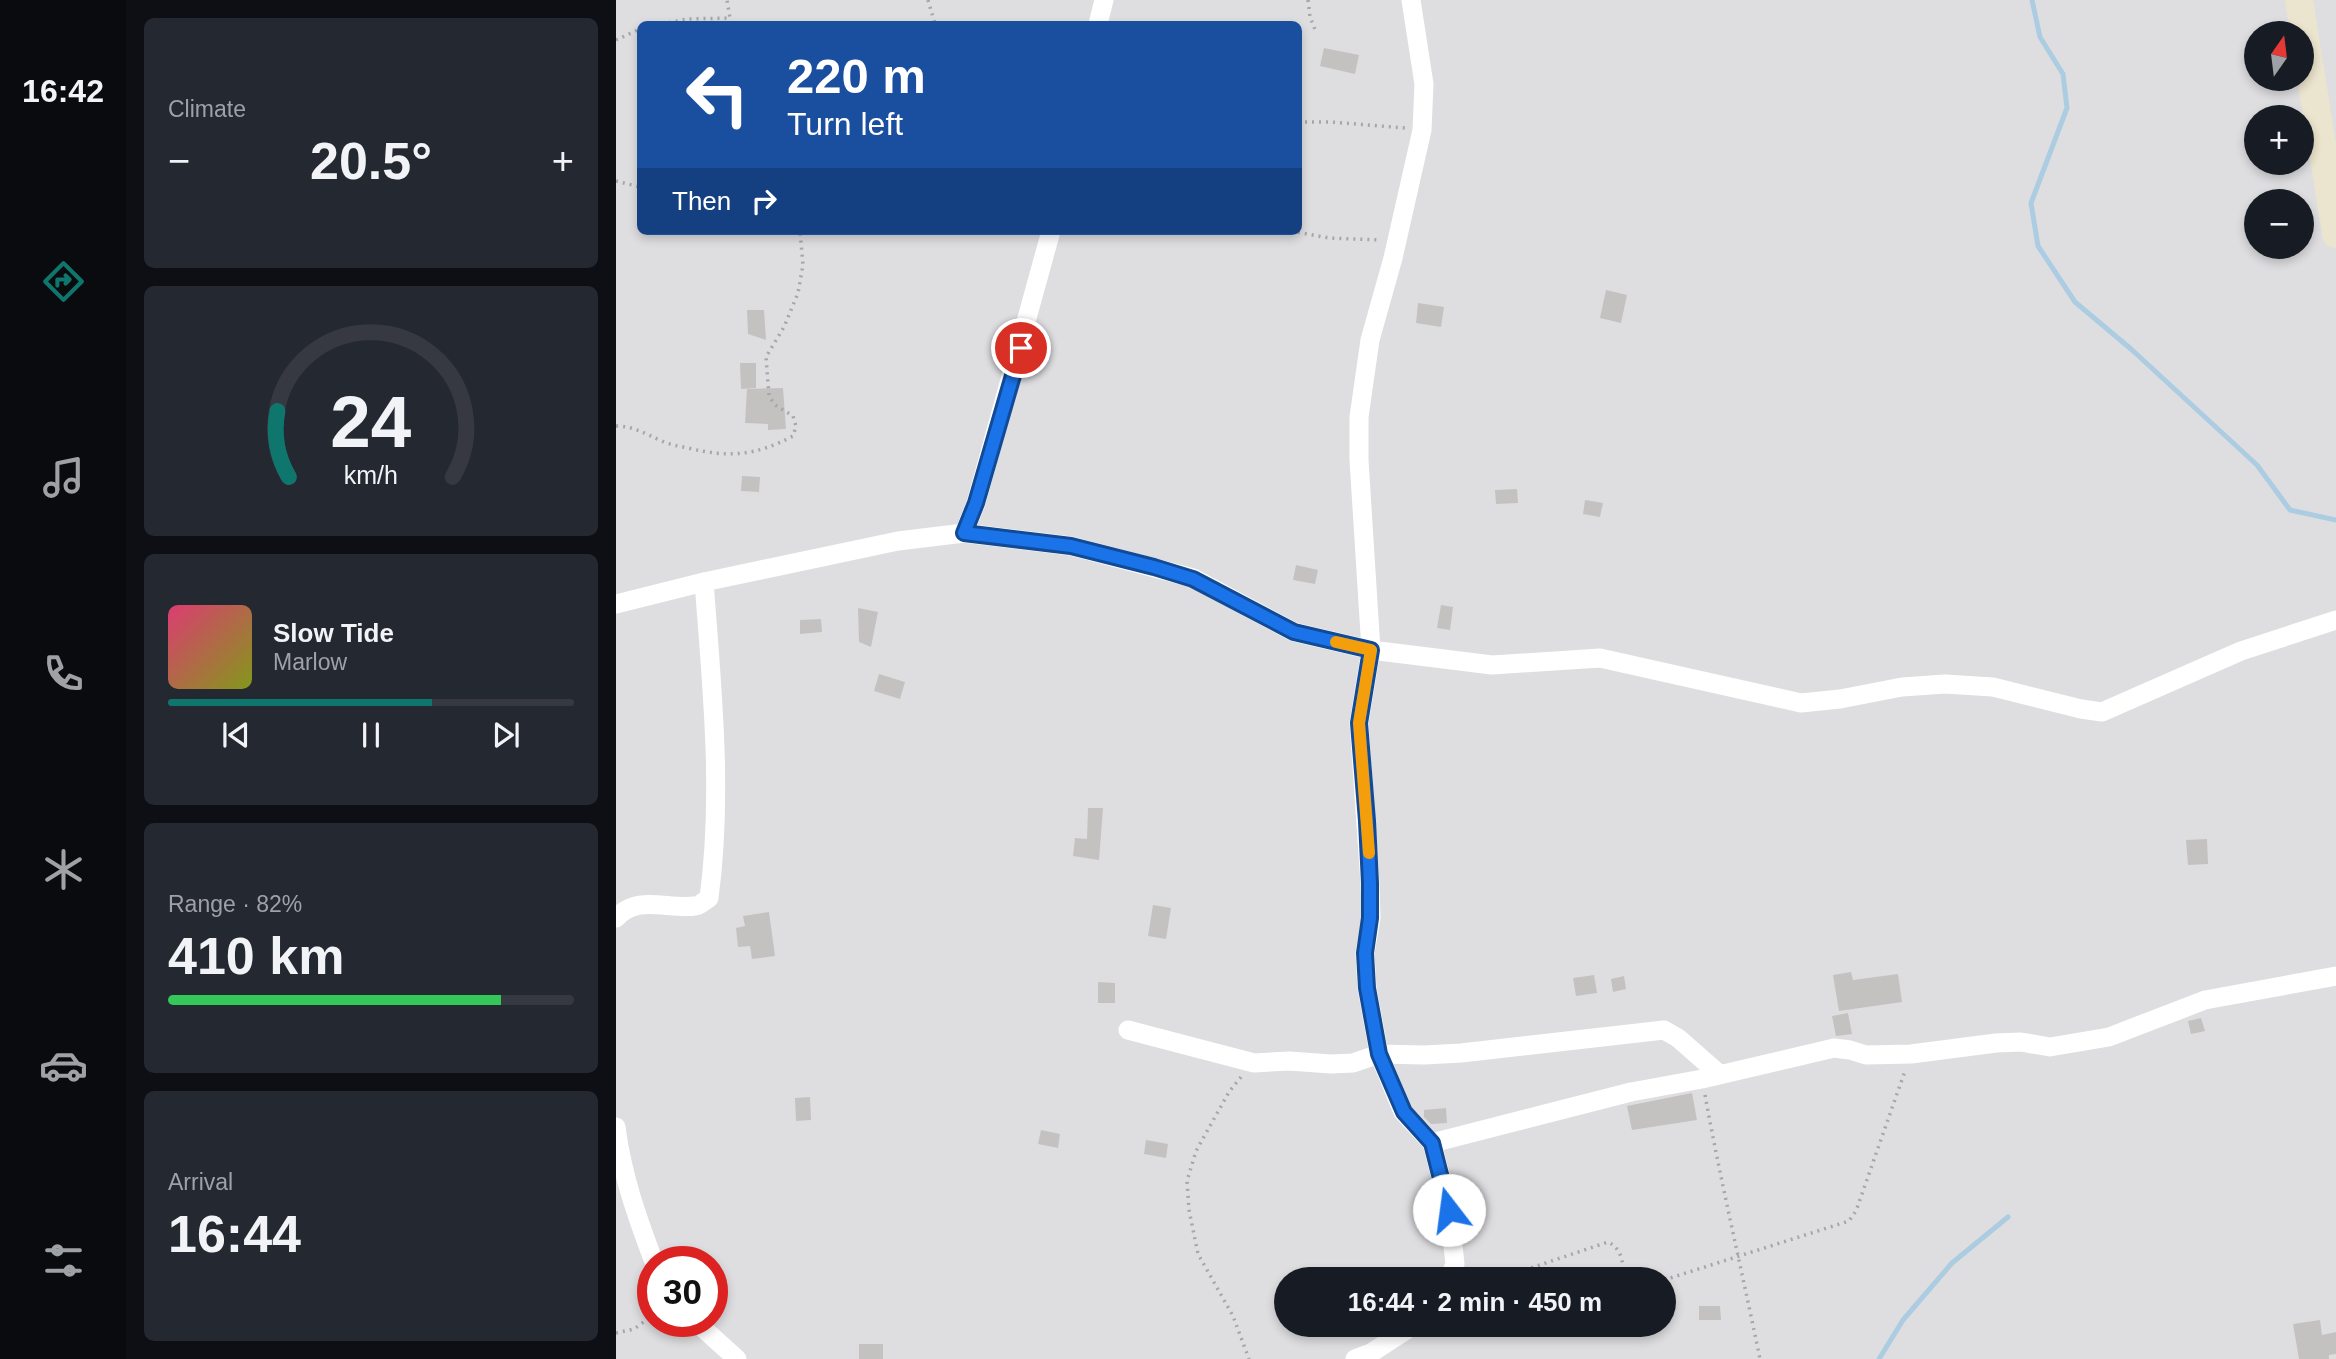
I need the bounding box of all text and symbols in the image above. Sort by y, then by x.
north arrow [2244,21,2314,91]
map controls [2244,21,2314,259]
icon: left [672,49,763,140]
text: 220 m [787,49,926,103]
text: 16:42 [22,73,104,109]
text: Climate [168,96,246,122]
button: + [2244,105,2314,175]
text: Turn left [787,106,903,142]
text: 20.5° [310,132,432,190]
text: − [168,140,190,182]
text: + [552,140,574,182]
icon: right [745,182,783,220]
text: Then [672,186,731,216]
button: − [2244,189,2314,259]
icon: directions [39,257,88,306]
pin [991,318,1051,378]
icon: arrive [1002,329,1040,367]
text: 24 [331,382,412,463]
icon: music [39,453,88,502]
text: km/h [344,461,398,489]
text: Slow Tide [273,618,394,648]
icon: phone [39,649,88,698]
text: Marlow [273,649,347,675]
icon: previous [217,716,255,754]
icon: pause [352,716,390,754]
icon: next [487,716,525,754]
icon: climate [39,845,88,894]
text: Range · 82% [168,891,302,917]
text: 410 km [168,927,344,985]
icon: car [39,1041,88,1090]
text: Arrival [168,1169,233,1195]
position arrow [1412,1173,1486,1247]
text: 16:44 [168,1205,301,1263]
icon: filters [39,1236,88,1285]
speed limit sign: 30 [637,1246,728,1337]
text: 16:44 · 2 min · 450 m [1348,1287,1602,1317]

